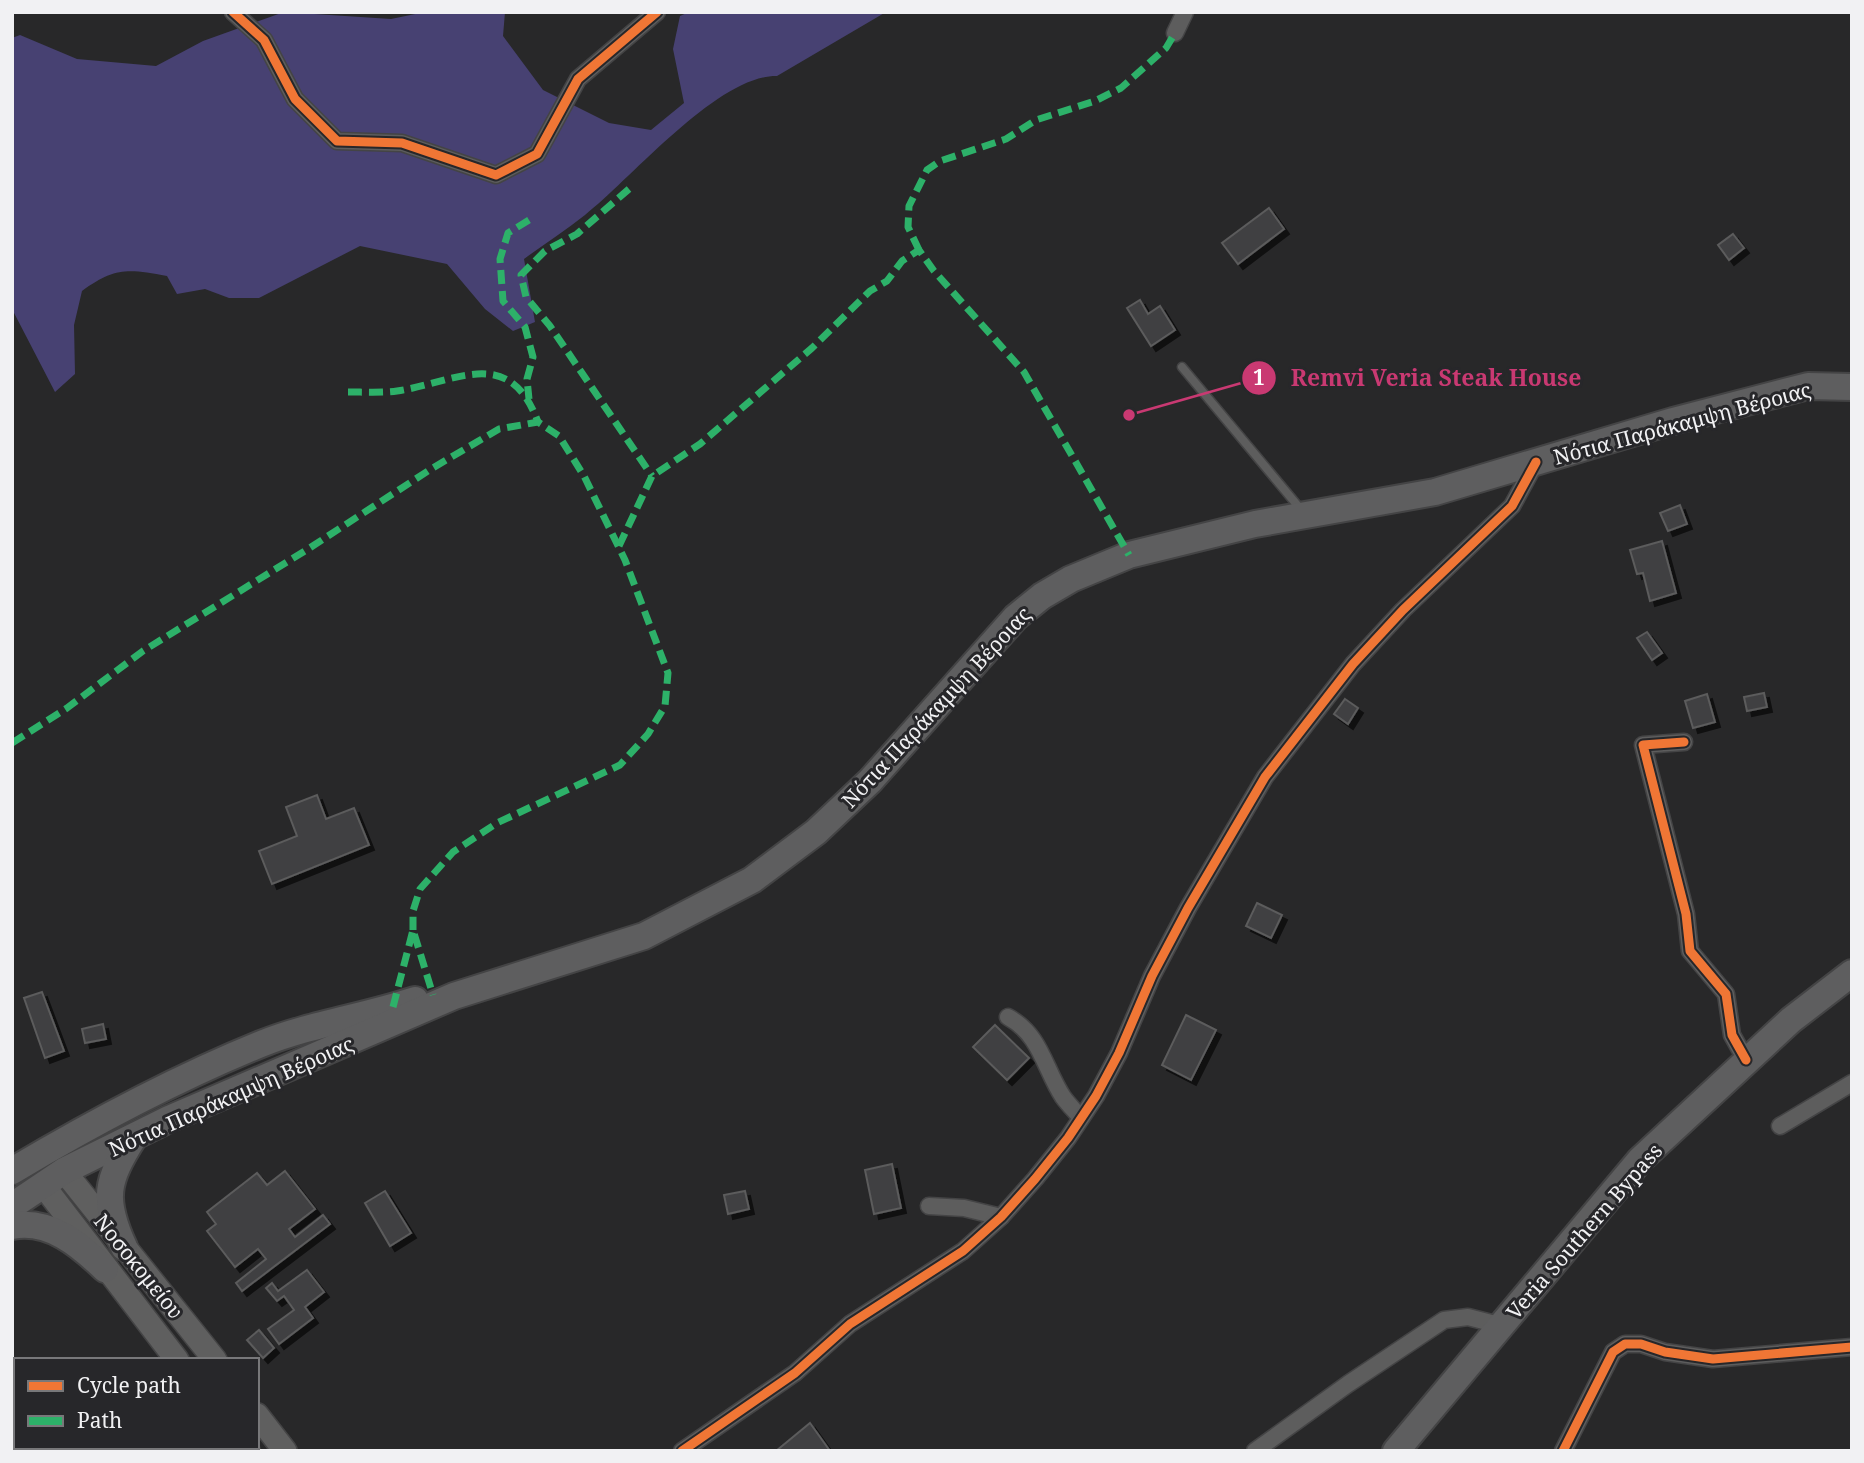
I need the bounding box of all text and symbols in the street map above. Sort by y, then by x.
callout: Remvi Veria Steak House [1242,356,1595,400]
text: Remvi Veria Steak House [1291,361,1581,393]
text: 1 [1253,363,1265,391]
street label: Νότια Παράκαμψη Βέροιας [1550,375,1814,471]
street label: Νότια Παράκαμψη Βέροιας [835,600,1037,814]
street label: Νότια Παράκαμψη Βέροιας [104,1029,358,1163]
street label: Veria Southern Bypass [1500,1137,1668,1325]
street label: Νοσοκομείου [88,1208,190,1324]
legend [14,1358,259,1449]
text: Cycle path [77,1371,181,1399]
text: Path [77,1406,122,1434]

